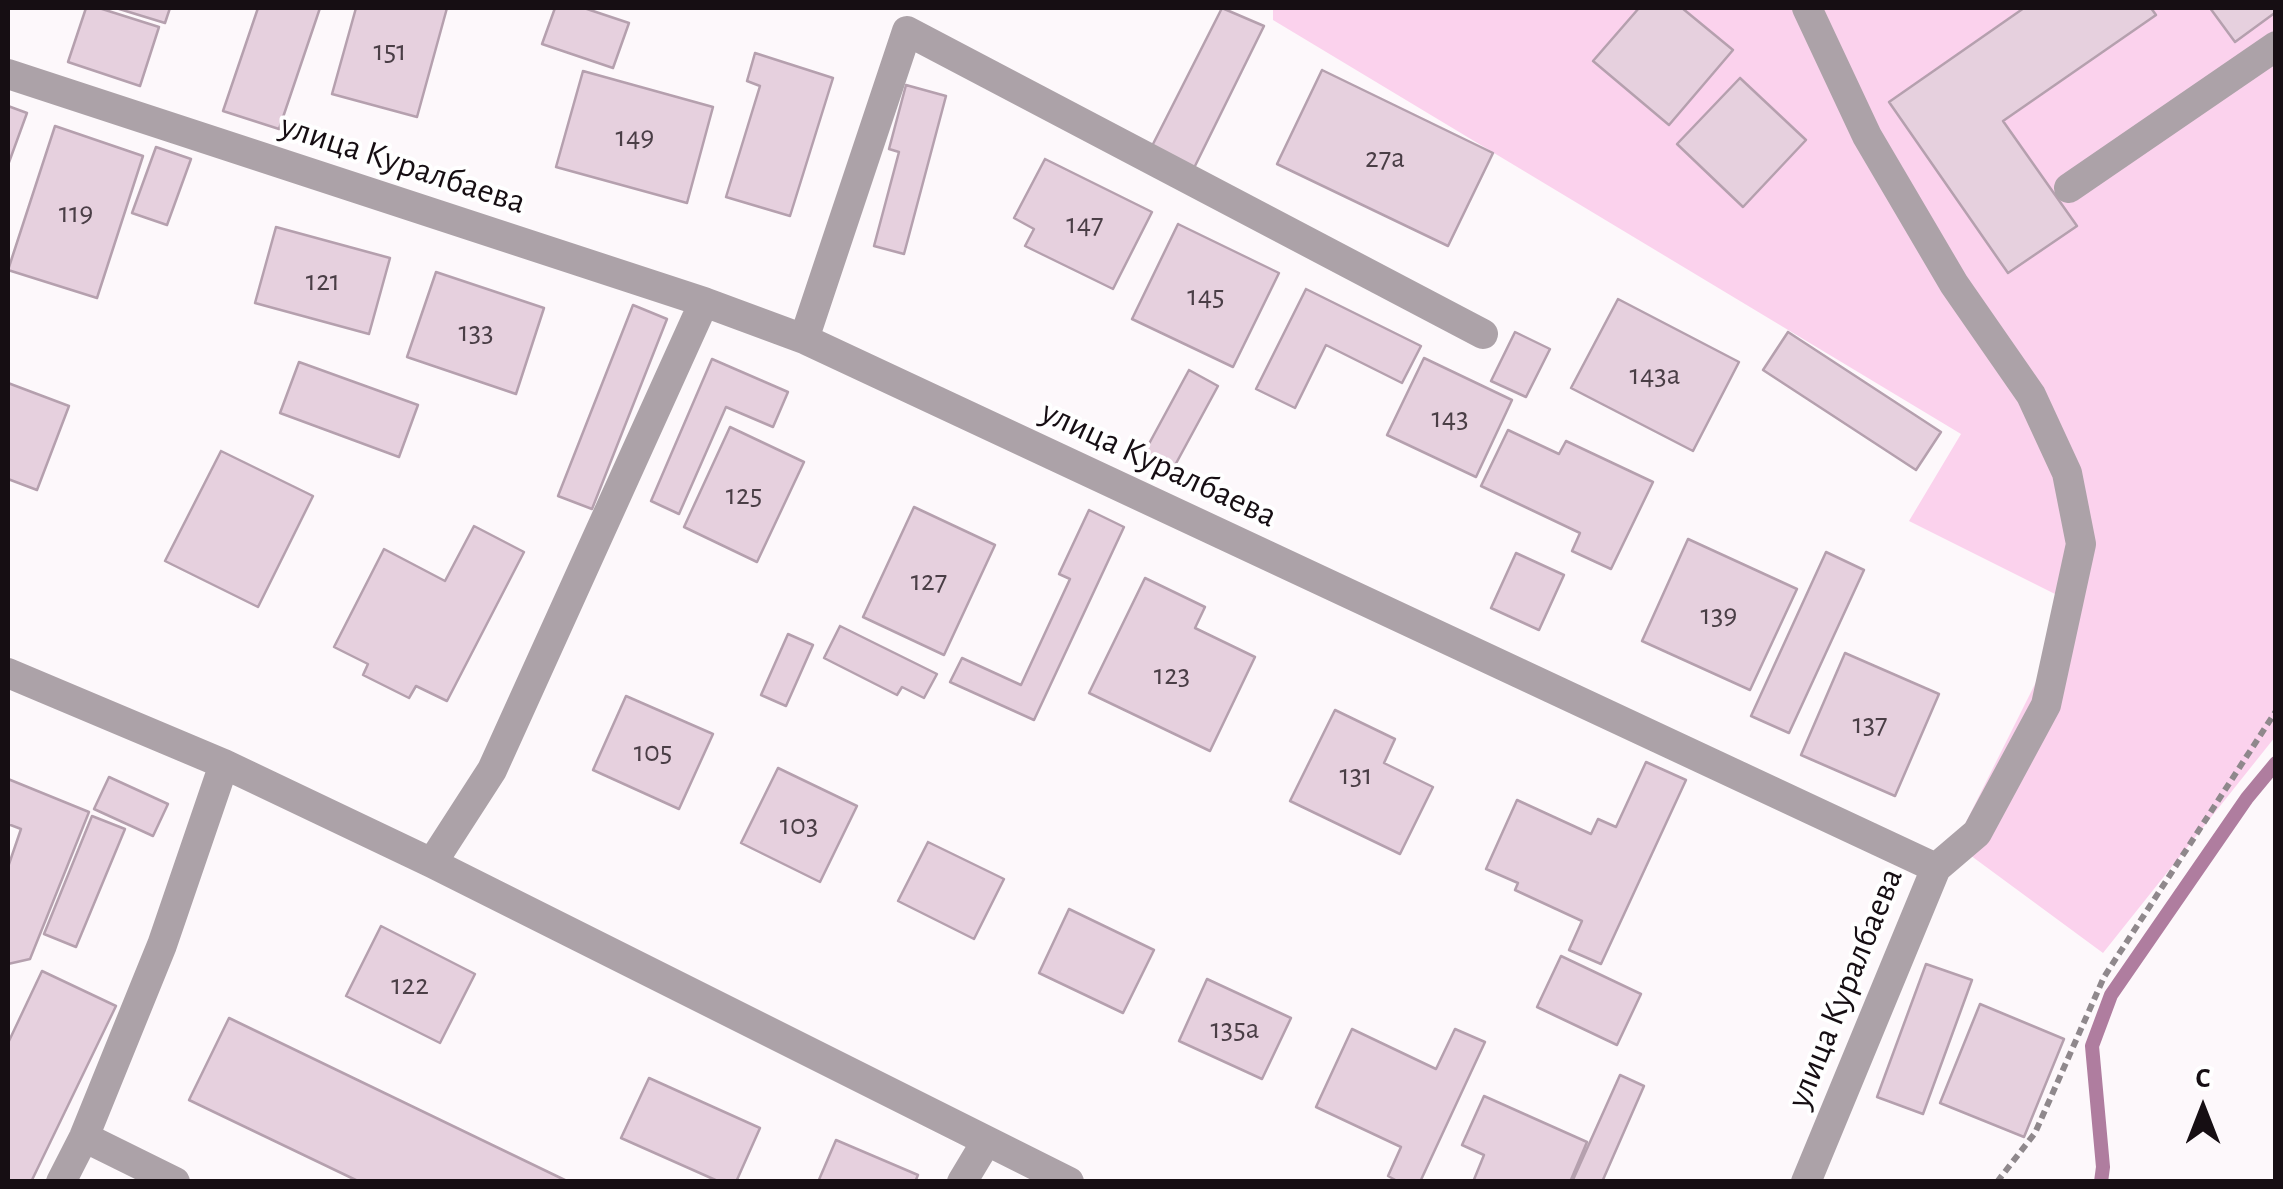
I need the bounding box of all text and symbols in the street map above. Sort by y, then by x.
house number: 151 [373,33,407,69]
street label: улица Куралбаева [275,105,531,223]
house number: 149 [616,119,654,155]
house number: 27а [1365,140,1405,176]
house number: 119 [59,195,93,231]
house number: 147 [1066,206,1104,242]
house number: 121 [306,263,340,299]
house number: 145 [1187,278,1225,314]
house number: 133 [458,314,494,350]
house number: 143а [1630,357,1680,393]
street label: улица Куралбаева [1034,391,1284,537]
house number: 143 [1431,400,1469,436]
house number: 125 [726,477,762,513]
house number: 127 [911,563,947,599]
house number: 139 [1701,597,1737,633]
house number: 123 [1154,657,1190,693]
house number: 137 [1852,706,1888,742]
house number: 105 [634,734,672,770]
house number: 131 [1340,757,1372,793]
house number: 103 [780,807,818,843]
street label: улица Куралбаева [1778,862,1912,1114]
house number: 122 [391,967,429,1003]
house number: 135а [1211,1011,1259,1047]
north arrow [2153,1059,2253,1159]
text: С [2195,1065,2211,1093]

